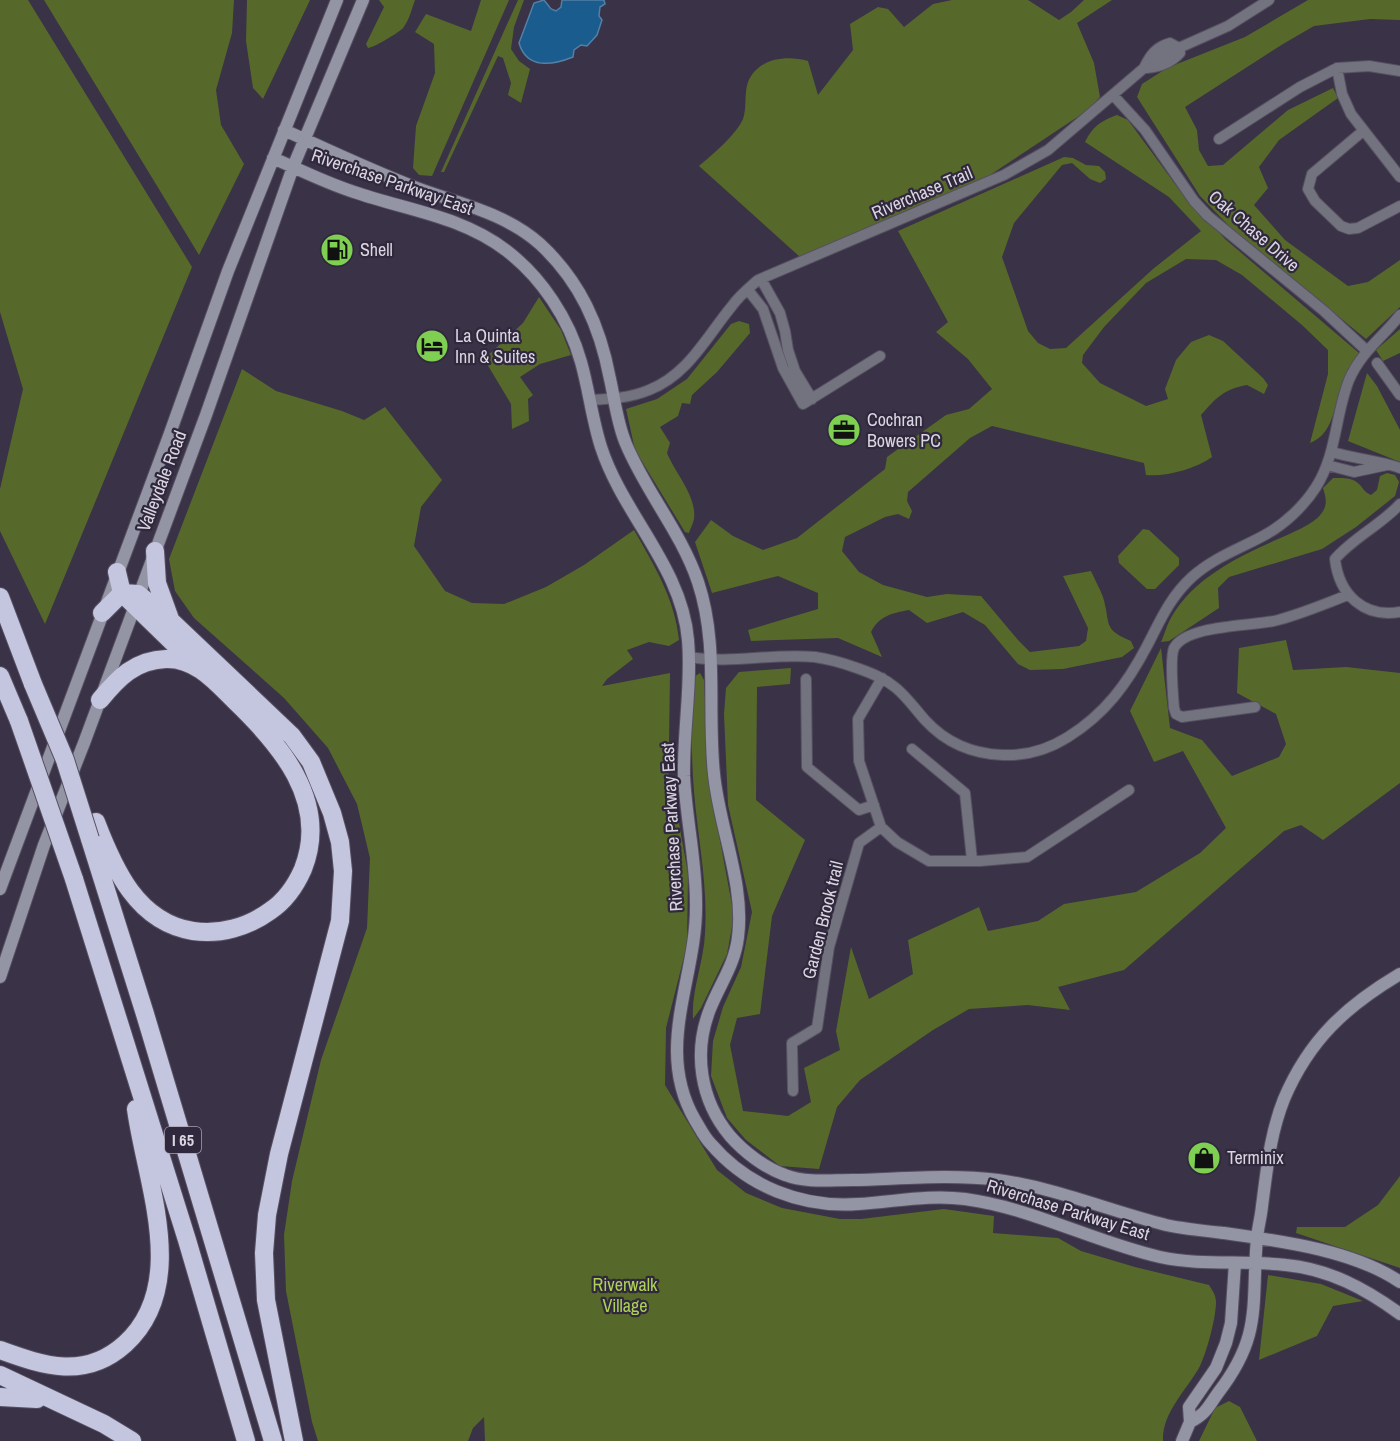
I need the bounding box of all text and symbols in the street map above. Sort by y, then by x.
street label: Riverchase Parkway East [308,142,476,221]
street label: Riverchase Trail [867,160,976,225]
street label: Oak Chase Drive [1203,184,1305,277]
fuel station icon: Shell [319,232,355,268]
place label: Shell [360,237,393,262]
place label: La Quinta Inn & Suites [455,323,535,369]
hotel icon: La Quinta Inn & Suites [414,328,450,364]
place label: Cochran Bowers PC [867,407,941,453]
office icon: Cochran Bowers PC [826,412,862,448]
street label: Valleydale Road [131,427,192,535]
street label: Riverchase Parkway East [655,742,688,912]
street label: Garden Brook trail [796,858,849,981]
road number: I 65 [165,1127,201,1153]
shop icon: Terminix [1186,1140,1222,1176]
place label: Terminix [1227,1145,1284,1170]
street label: Riverchase Parkway East [984,1173,1153,1246]
park label: Riverwalk Village [593,1272,658,1318]

